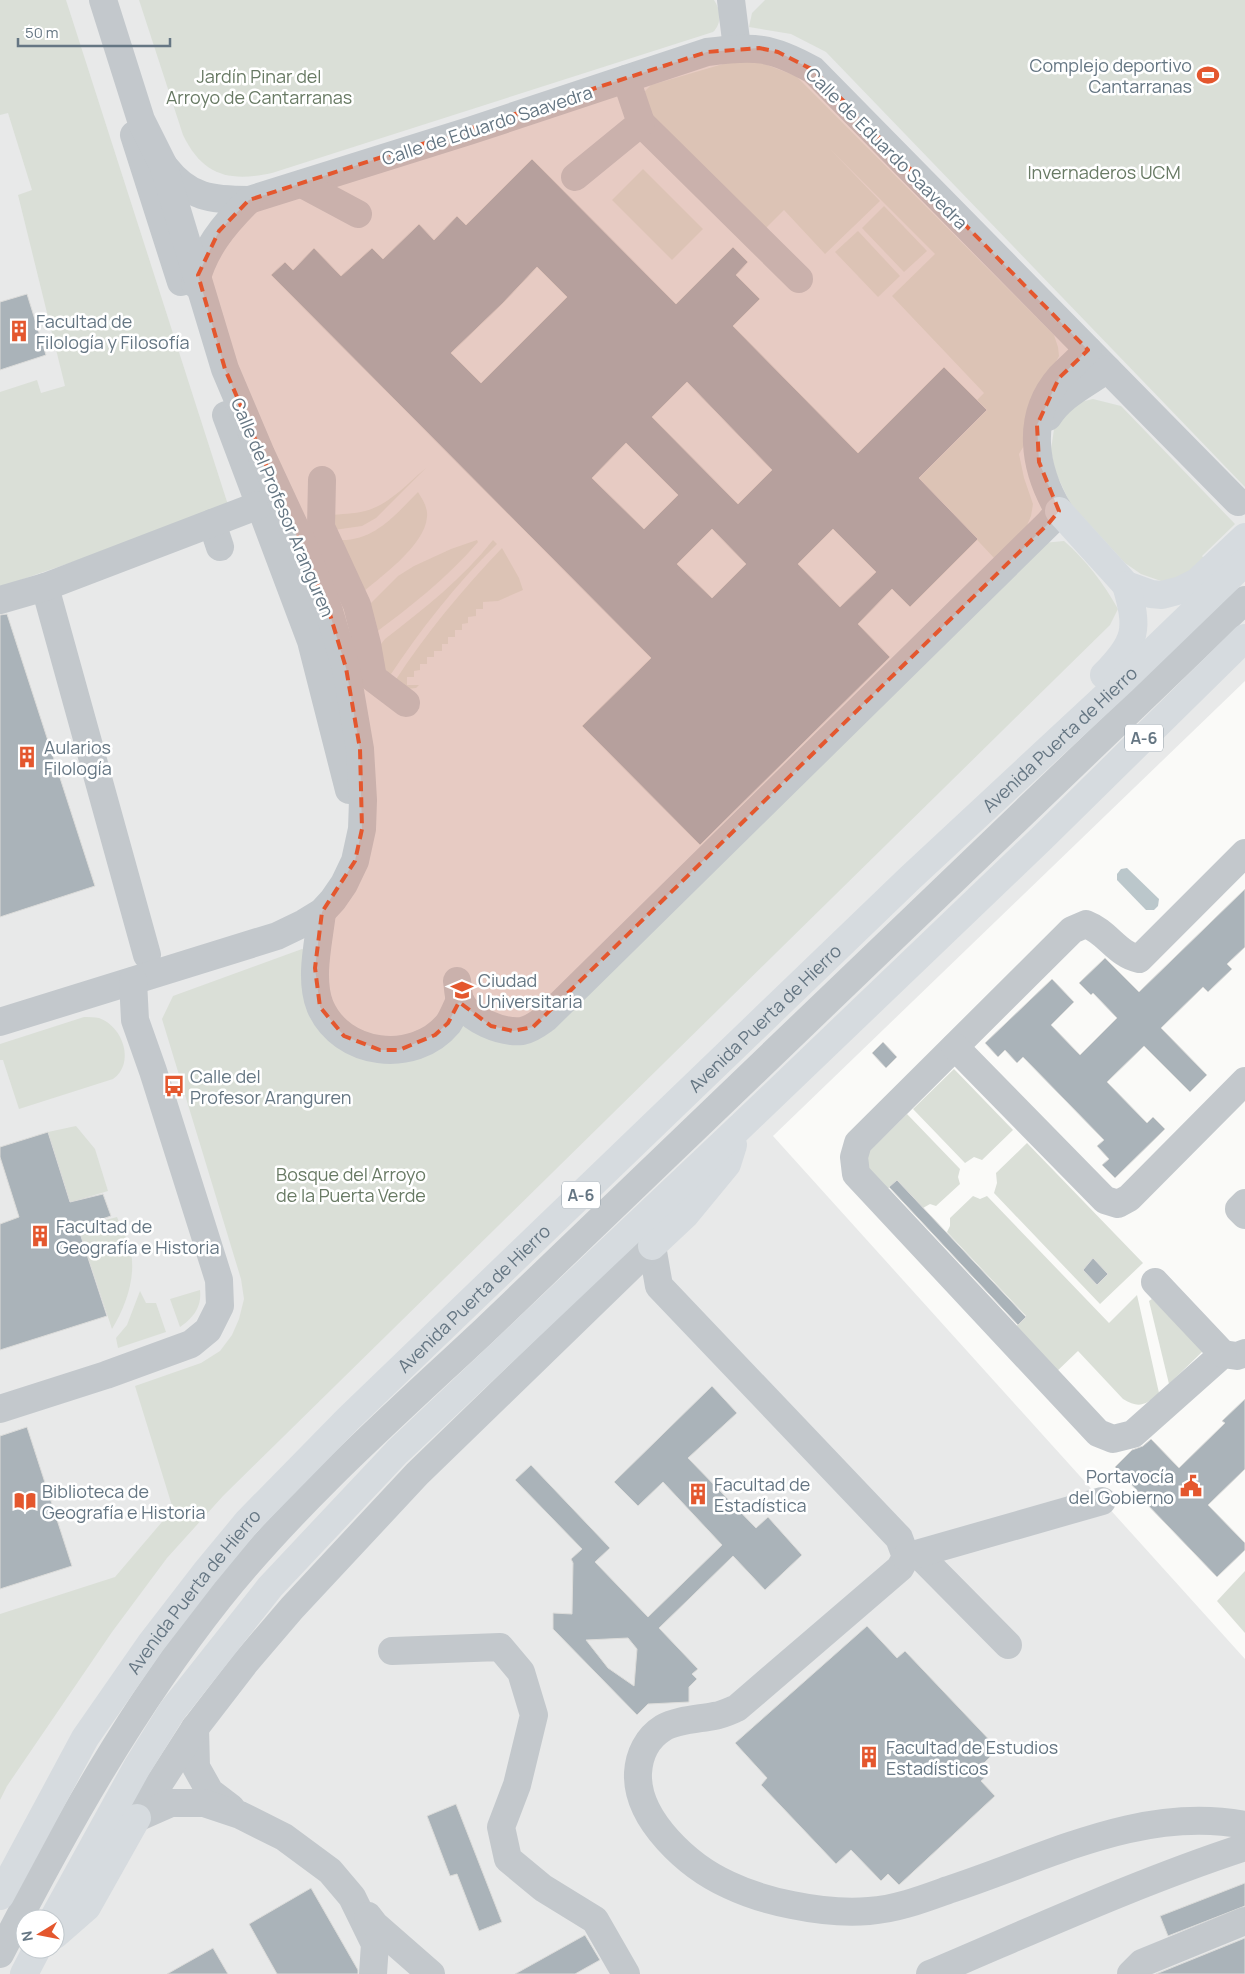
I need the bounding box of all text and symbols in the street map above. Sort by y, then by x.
scale bar [18,15,170,47]
text: 50 m [25,22,59,43]
place label: Complejo deportivo Cantarranas [1030,53,1192,98]
street label: Calle de Eduardo Saavedra [801,62,973,234]
sports icon: Complejo deportivo Cantarranas [1195,62,1221,88]
park label: Jardín Pinar del Arroyo de Cantarranas [166,64,352,109]
street label: Calle de Eduardo Saavedra [379,80,595,170]
park label: Invernaderos UCM [1027,160,1181,184]
place label: Facultad de Filología y Filosofía [36,309,190,354]
building icon: Facultad de Filología y Filosofía [6,318,32,344]
street label: Calle del Profesor Aranguren [226,394,340,620]
street label: Avenida Puerta de Hierro [977,661,1142,817]
road number: A-6 [1125,724,1163,751]
place label: Aularios Filología [44,735,112,780]
building icon: Aularios Filología [14,744,40,770]
street label: Avenida Puerta de Hierro [683,939,846,1097]
place label: Ciudad Universitaria [478,968,583,1013]
school or university icon: Ciudad Universitaria [449,977,475,1003]
place label: Calle del Profesor Aranguren [190,1064,351,1109]
bus stop icon: Calle del Profesor Aranguren [161,1073,187,1099]
park label: Bosque del Arroyo de la Puerta Verde [276,1162,426,1207]
road number: A-6 [562,1182,600,1208]
place label: Facultad de Geografía e Historia [56,1214,219,1259]
street label: Avenida Puerta de Hierro [392,1219,555,1377]
building icon: Facultad de Geografía e Historia [27,1223,53,1249]
place label: Portavocía del Gobierno [1069,1464,1174,1509]
place label: Facultad de Estadística [714,1472,810,1517]
public building icon: Portavocía del Gobierno [1178,1473,1204,1499]
place label: Biblioteca de Geografía e Historia [42,1479,205,1524]
building icon: Facultad de Estadística [685,1481,711,1507]
library icon: Biblioteca de Geografía e Historia [12,1488,38,1514]
street label: Avenida Puerta de Hierro [121,1503,266,1679]
place label: Facultad de Estudios Estadísticos [886,1735,1058,1780]
building icon: Facultad de Estudios Estadísticos [856,1744,882,1770]
north arrow [15,1909,65,1959]
text: N [16,1930,37,1943]

